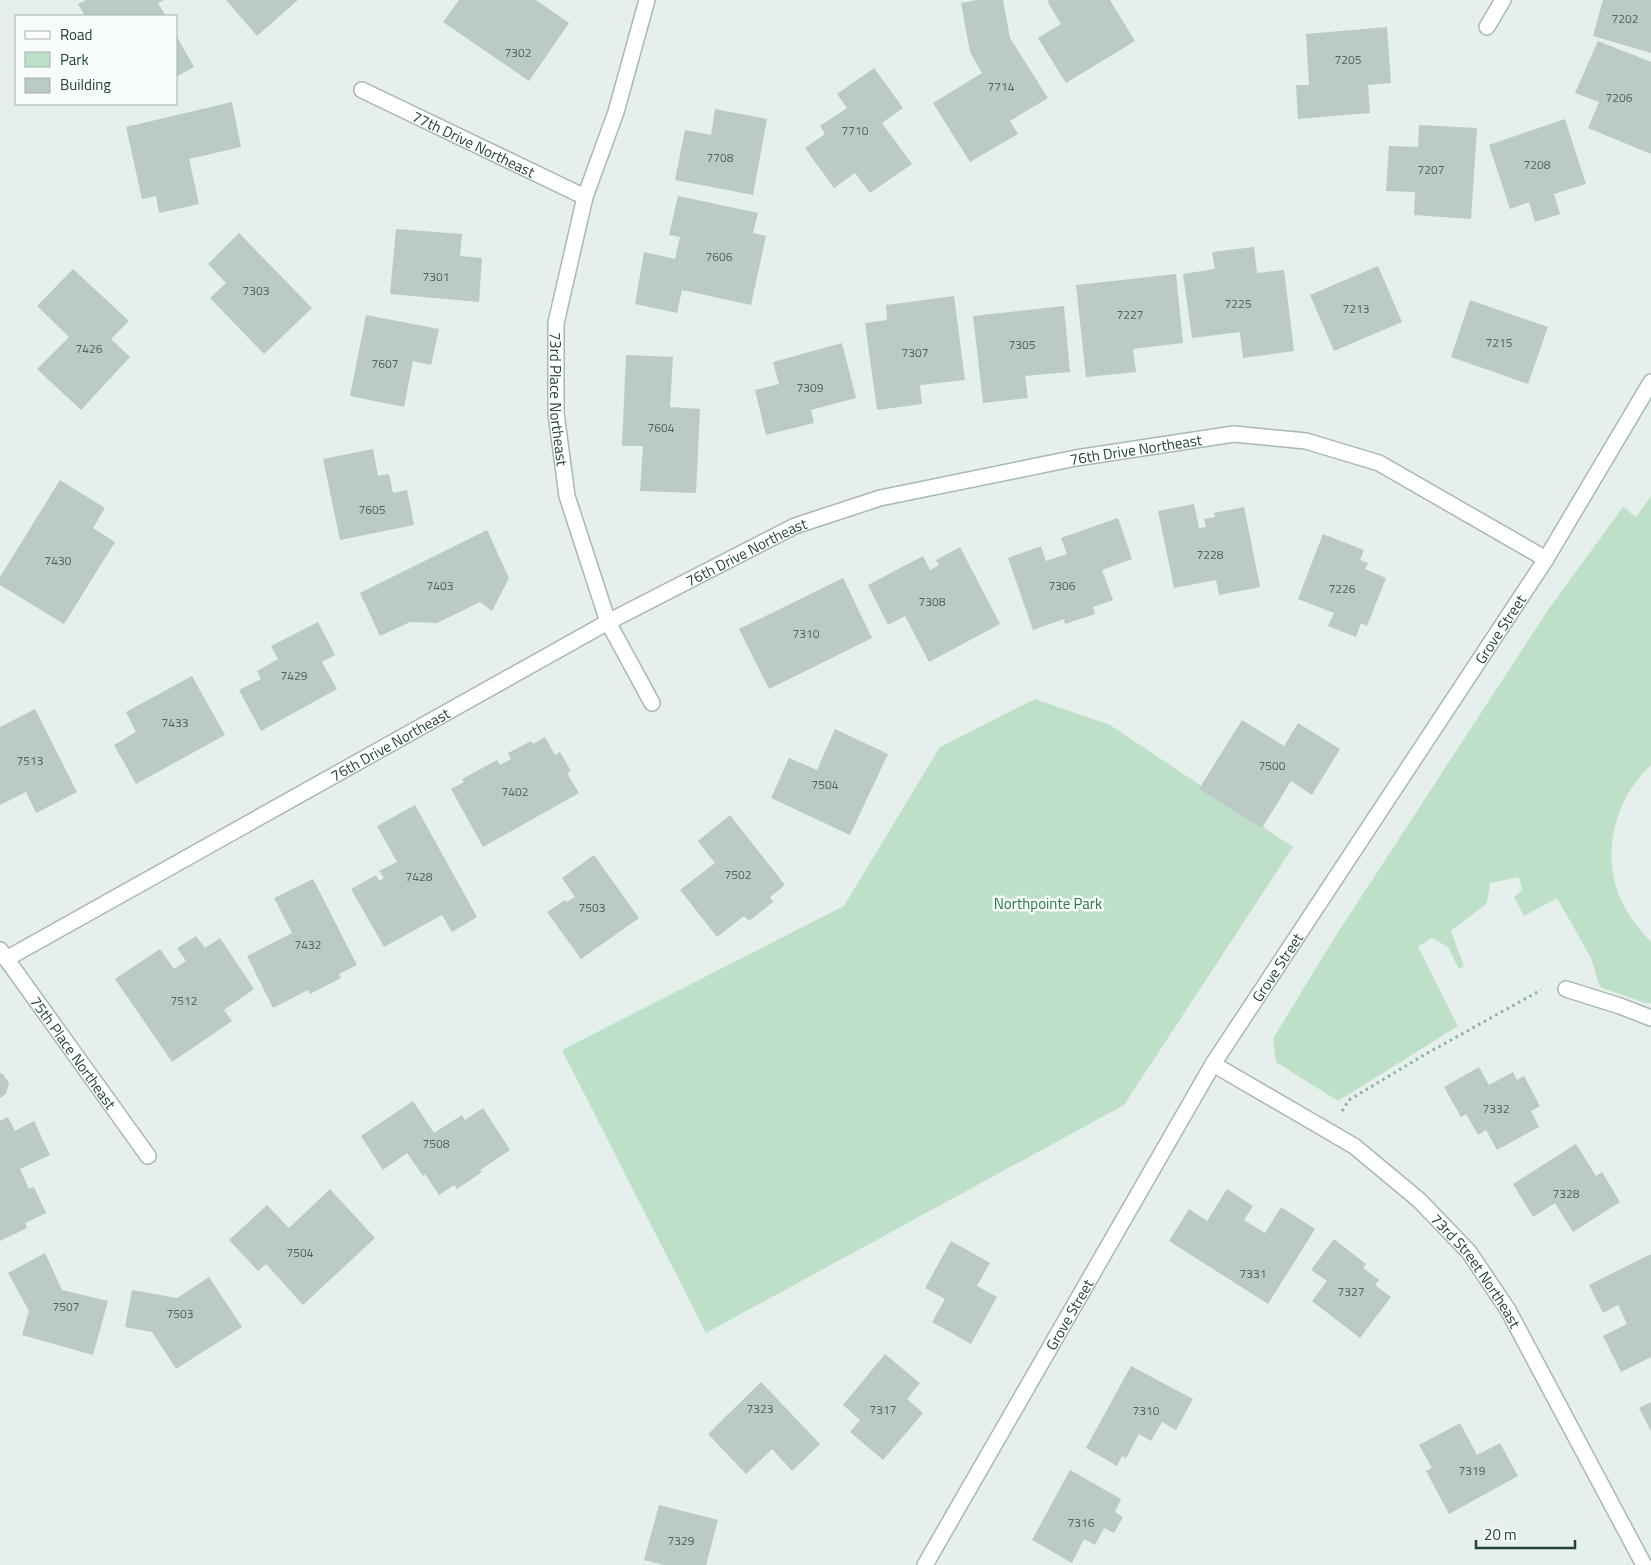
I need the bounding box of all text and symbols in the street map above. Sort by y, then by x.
house number: 7202 [1612,9,1638,28]
legend [15,15,178,105]
text: Road [60,23,92,46]
house number: 7302 [505,43,531,62]
text: Park [60,48,89,71]
house number: 7205 [1335,50,1362,69]
text: Building [60,73,111,96]
house number: 7714 [988,77,1015,96]
house number: 7206 [1606,88,1633,107]
street label: 77th Drive Northeast [409,104,540,183]
house number: 7710 [842,121,869,140]
house number: 7708 [707,148,734,167]
house number: 7208 [1524,155,1551,174]
house number: 7207 [1418,160,1444,179]
house number: 7606 [706,247,733,266]
house number: 7301 [423,267,449,286]
house number: 7303 [243,281,269,300]
house number: 7225 [1225,294,1252,313]
house number: 7213 [1343,299,1369,318]
house number: 7227 [1117,305,1143,324]
street label: 73rd Place Northeast [545,332,574,468]
house number: 7215 [1486,333,1513,352]
house number: 7305 [1009,335,1036,354]
house number: 7426 [76,339,103,358]
house number: 7307 [902,343,928,362]
house number: 7607 [372,354,398,373]
house number: 7309 [797,378,824,397]
house number: 7604 [648,418,675,437]
street label: 76th Drive Northeast [1067,427,1204,471]
house number: 7605 [359,500,386,519]
street label: 76th Drive Northeast [681,511,810,592]
house number: 7228 [1197,545,1224,564]
house number: 7430 [45,551,72,570]
house number: 7403 [427,576,453,595]
house number: 7306 [1049,576,1076,595]
house number: 7226 [1329,579,1356,598]
street label: Grove Street [1469,589,1532,668]
house number: 7308 [919,592,946,611]
house number: 7310 [793,624,820,643]
house number: 7429 [281,666,308,685]
street label: 76th Drive Northeast [326,701,454,787]
house number: 7433 [162,713,188,732]
house number: 7513 [17,751,43,770]
house number: 7500 [1259,756,1286,775]
house number: 7504 [812,775,839,794]
house number: 7402 [502,782,528,801]
house number: 7502 [725,865,751,884]
house number: 7428 [406,867,433,886]
park label: Northpointe Park [994,892,1102,915]
house number: 7503 [579,898,605,917]
street label: Grove Street [1246,927,1309,1006]
house number: 7432 [295,935,321,954]
street label: 75th Place Northeast [25,991,123,1114]
house number: 7512 [171,991,197,1010]
house number: 7332 [1483,1099,1509,1118]
house number: 7508 [423,1134,450,1153]
house number: 7328 [1553,1184,1580,1203]
street label: 73rd Street Northeast [1426,1208,1527,1333]
house number: 7504 [287,1243,314,1262]
house number: 7331 [1240,1264,1266,1283]
street label: Grove Street [1039,1274,1099,1354]
house number: 7327 [1338,1282,1364,1301]
house number: 7507 [53,1297,79,1316]
house number: 7503 [167,1304,193,1323]
house number: 7323 [747,1399,773,1418]
house number: 7317 [870,1400,896,1419]
house number: 7310 [1133,1401,1160,1420]
house number: 7319 [1459,1461,1486,1480]
house number: 7316 [1068,1513,1095,1532]
scale bar [1476,1518,1575,1550]
text: 20 m [1484,1523,1517,1546]
house number: 7329 [668,1531,695,1550]

